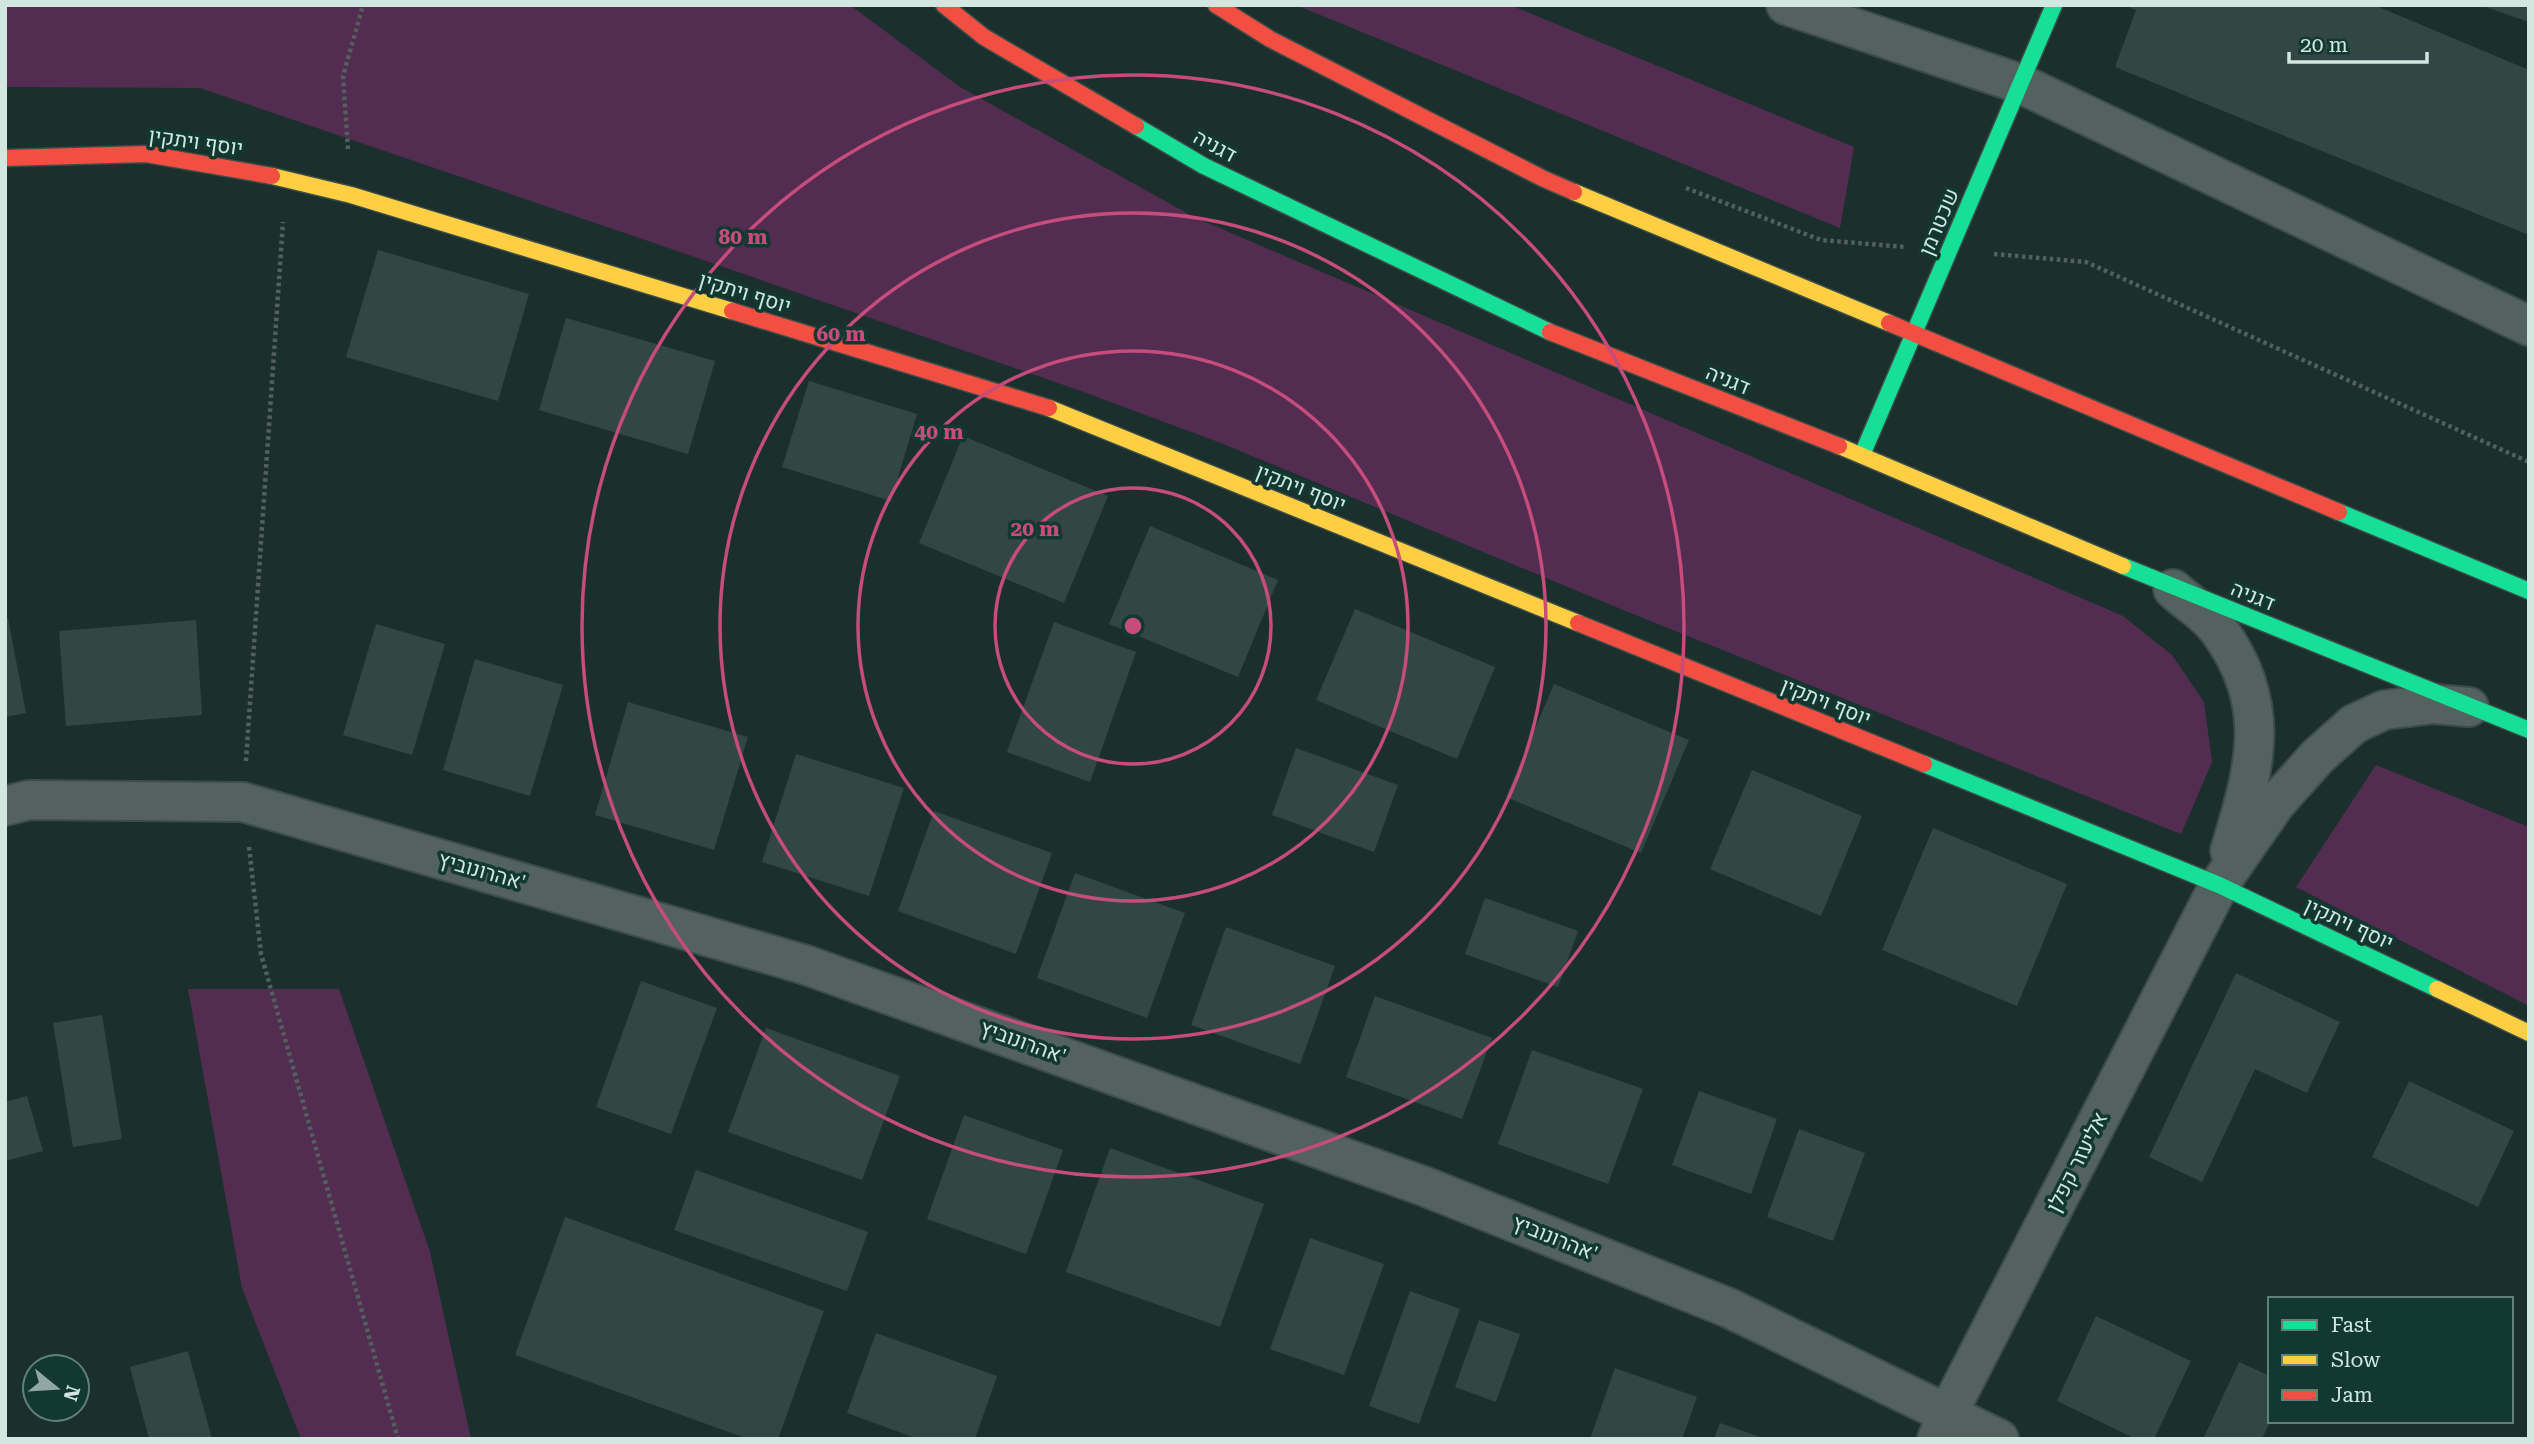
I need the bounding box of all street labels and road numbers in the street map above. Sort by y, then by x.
street label: יוסף ויתקין [147,124,245,160]
street label: דגניה [1189,125,1241,167]
street label: שכטרמן [1914,185,1964,259]
street label: יוסף ויתקין [696,268,794,318]
street label: דגניה [1702,360,1754,400]
street label: יוסף ויתקין [1253,459,1349,517]
street label: דגניה [2227,576,2279,616]
street label: יוסף ויתקין [1778,673,1874,731]
street label: אהרונוביץ' [435,847,529,895]
street label: יוסף ויתקין [2301,893,2397,955]
street label: אהרונוביץ' [977,1015,1069,1069]
street label: אליעזר קפלן [2042,1108,2112,1216]
street label: אהרונוביץ' [1509,1210,1601,1266]

